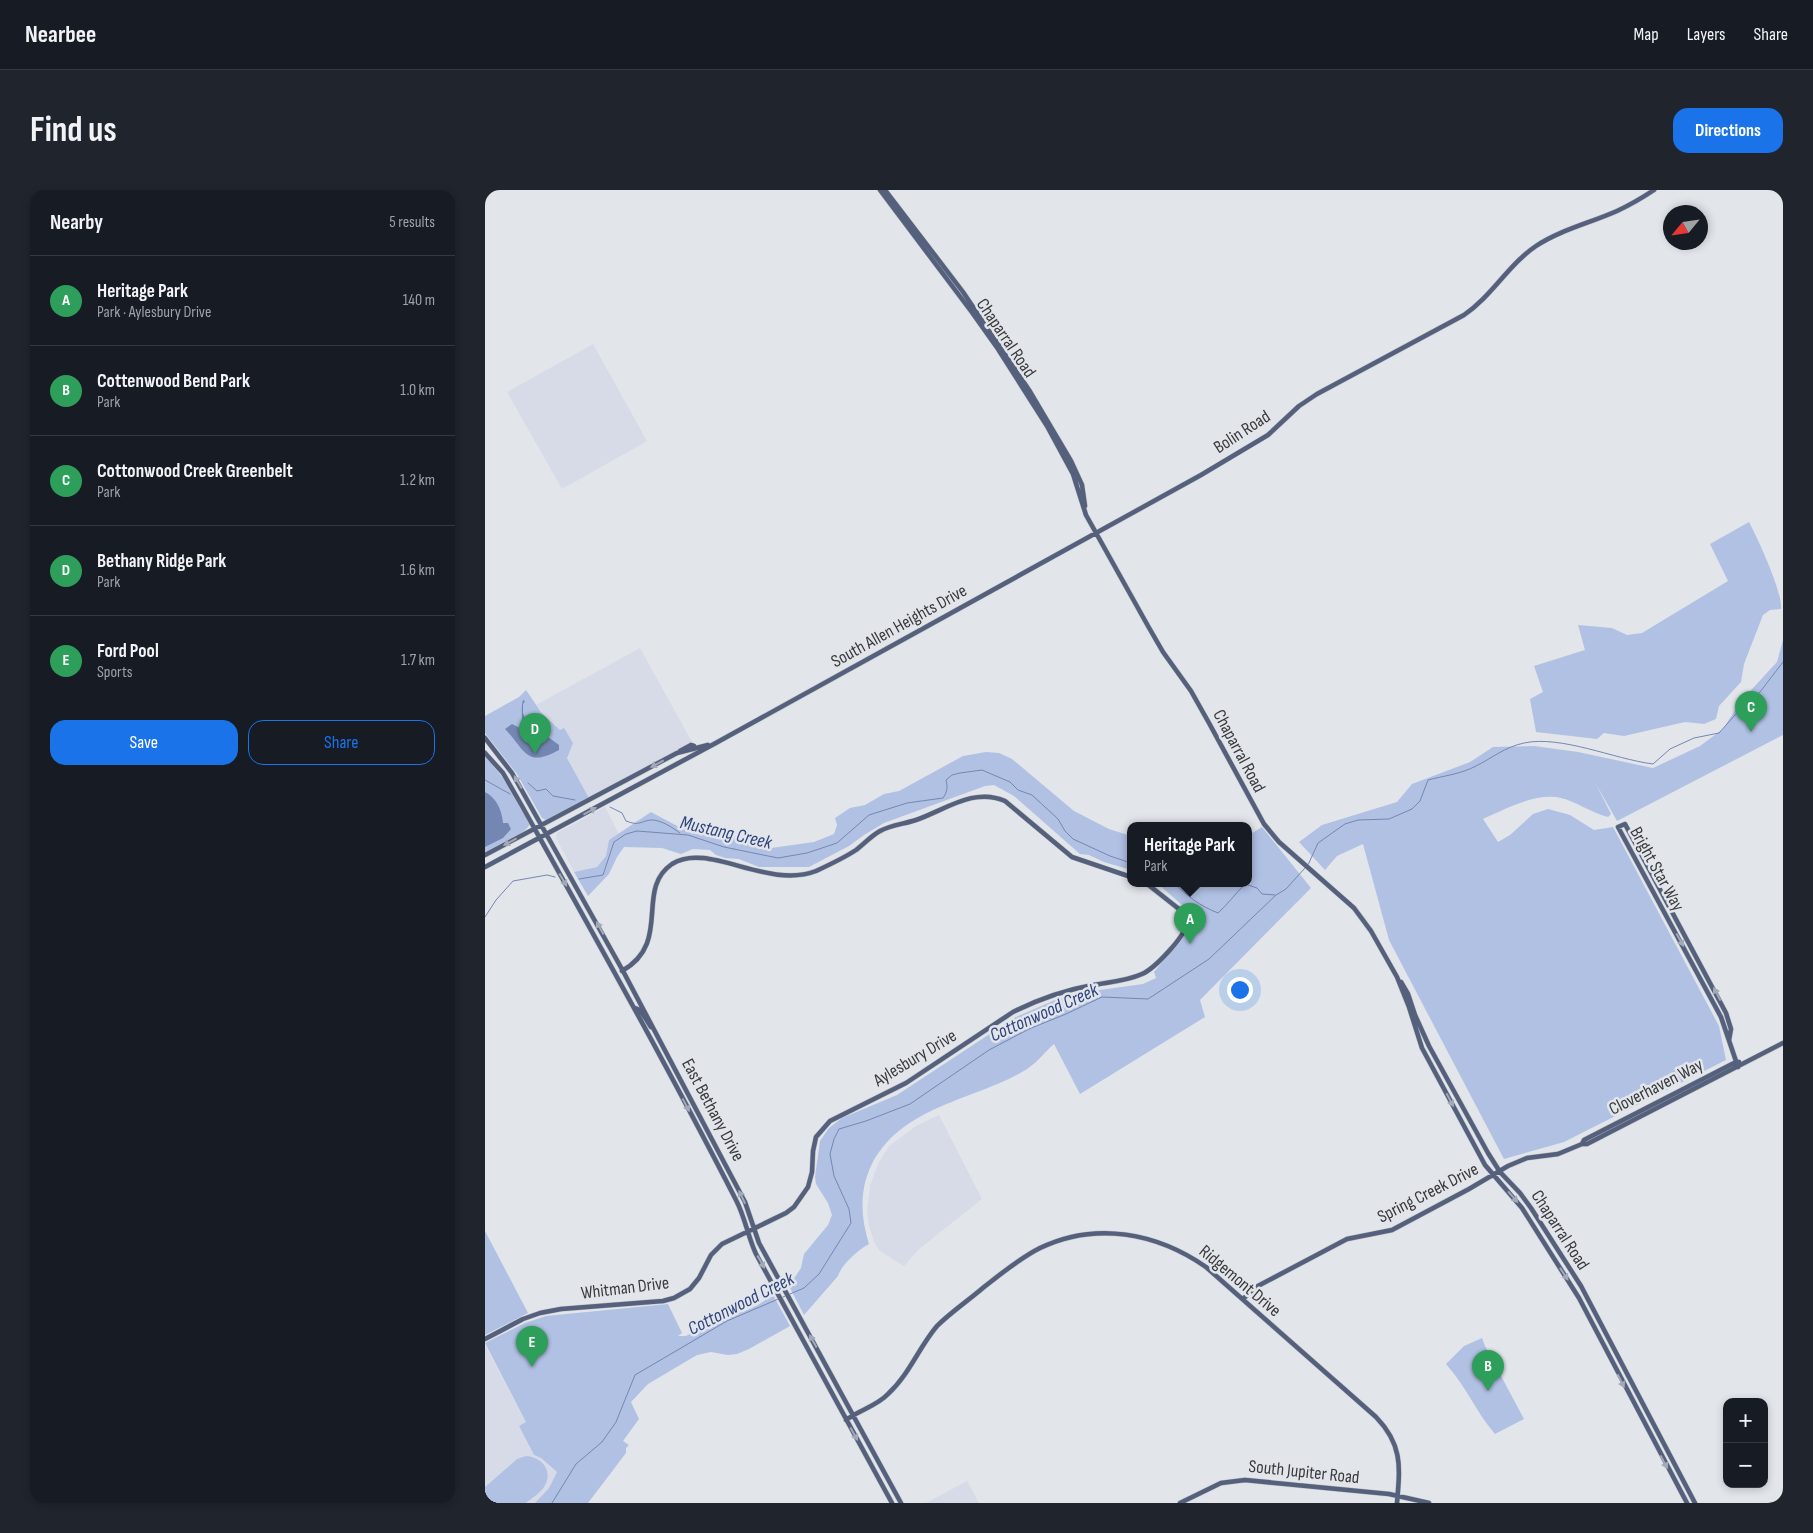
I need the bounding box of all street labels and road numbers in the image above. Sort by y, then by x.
street label: Chaparral Road [972,294,1040,382]
street label: Bolin Road [1210,406,1274,458]
street label: South Allen Heights Drive [827,580,971,672]
street label: Chaparral Road [1208,706,1270,796]
street label: Bright Star Way [1625,823,1689,915]
street label: Aylesbury Drive [869,1025,960,1091]
street label: Cloverhaven Way [1605,1054,1707,1120]
street label: East Bethany Drive [677,1055,749,1165]
street label: Spring Creek Drive [1374,1159,1482,1227]
street label: Chaparral Road [1526,1186,1594,1274]
street label: Ridgemont Drive [1195,1241,1285,1321]
street label: Whitman Drive [580,1272,670,1304]
street label: South Jupiter Road [1248,1456,1360,1488]

